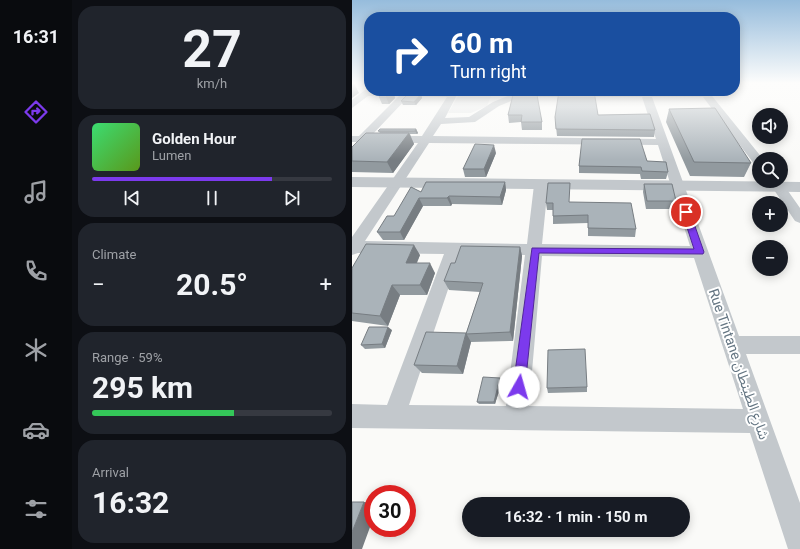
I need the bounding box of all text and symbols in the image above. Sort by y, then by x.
text: 27 [182,19,242,80]
text: 16:31 [13,26,59,47]
text: 60 m [450,27,513,60]
icon: right [384,28,436,80]
text: Turn right [450,61,527,82]
text: km/h [197,76,227,91]
icon: directions [22,98,50,126]
map controls [752,108,788,276]
button: sound [752,108,788,144]
text: Golden Hour [152,130,236,148]
text: Lumen [152,148,191,163]
button: search [752,152,788,188]
icon: music [22,178,50,206]
icon: previous [121,187,143,209]
icon: pause [201,187,223,209]
icon: next [281,187,303,209]
pin [669,195,703,229]
button: + [752,196,788,232]
icon: arrive [675,201,697,223]
button: − [752,240,788,276]
text: Climate [92,247,136,262]
icon: phone [22,257,50,285]
text: 20.5° [176,267,248,302]
text: − [92,272,105,297]
text: + [320,272,332,297]
street label: Rue Tintane شارع الطينطان [703,286,772,443]
icon: climate [22,336,50,364]
text: Range · 59% [92,350,162,365]
position arrow [498,366,540,408]
text: 295 km [92,370,193,405]
icon: car [22,416,50,444]
text: Arrival [92,465,129,480]
text: 16:32 [92,485,169,520]
speed limit sign: 30 [364,485,416,537]
icon: filters [22,495,50,523]
text: 16:32 · 1 min · 150 m [505,508,647,526]

